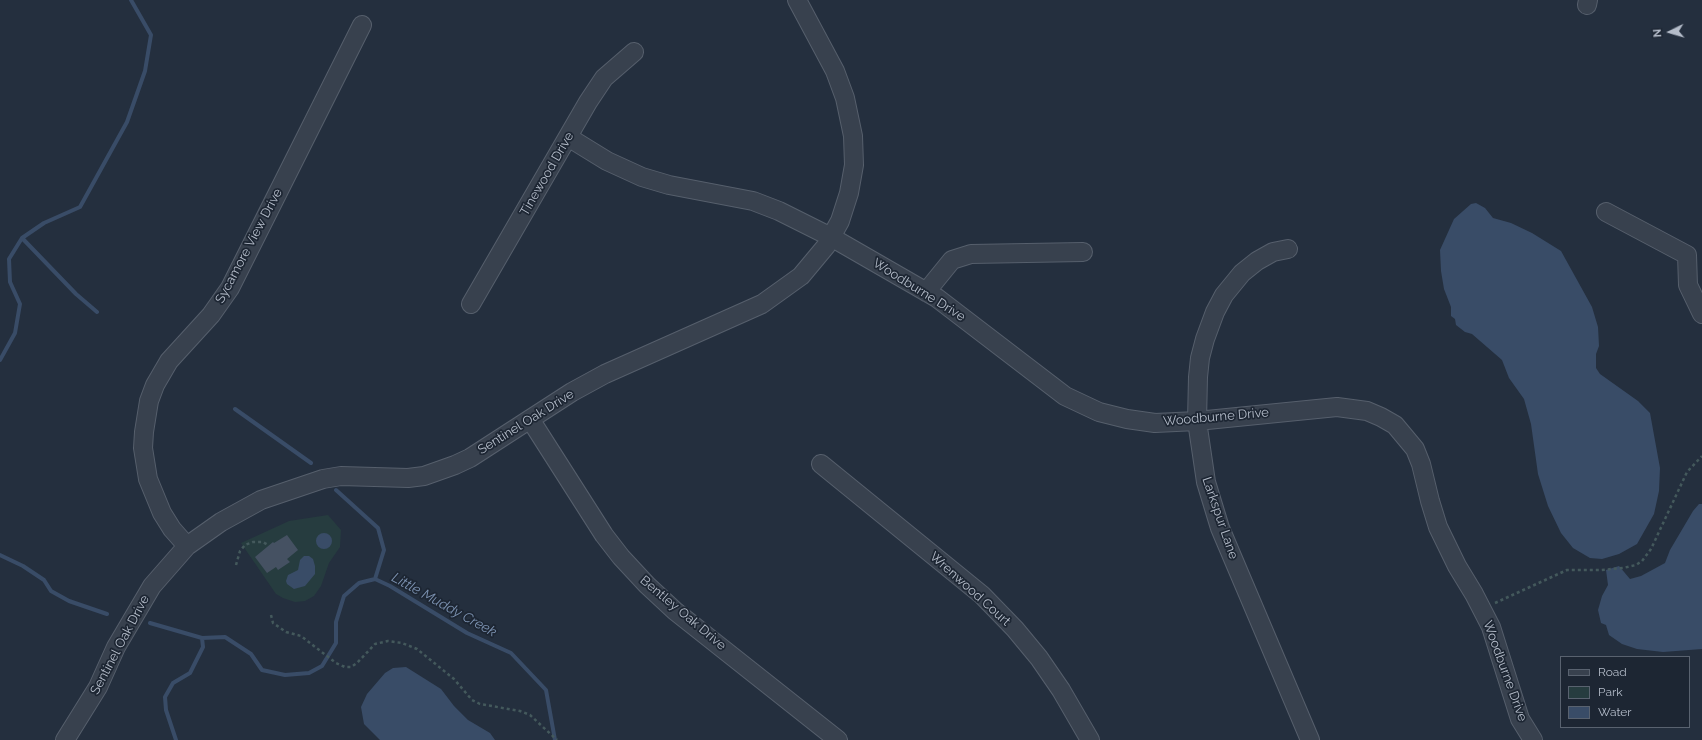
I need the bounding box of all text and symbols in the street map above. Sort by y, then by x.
north arrow [1650,12,1690,52]
text: N [1651,28,1664,38]
street label: Tinewood Drive [517,129,577,219]
street label: Sycamore View Drive [212,186,286,306]
street label: Woodburne Drive [870,255,968,325]
street label: Sentinel Oak Drive [475,386,577,458]
street label: Woodburne Drive [1162,405,1270,429]
street label: Larkspur Lane [1199,475,1241,561]
street label: Wrenwood Court [927,549,1013,629]
water label: Little Muddy Creek [389,569,499,641]
street label: Bentley Oak Drive [637,572,729,654]
street label: Sentinel Oak Drive [87,593,153,697]
street label: Woodburne Drive [1480,618,1530,724]
legend [1560,656,1690,728]
text: Road [1598,665,1627,679]
text: Park [1598,685,1623,699]
text: Water [1598,705,1632,719]

